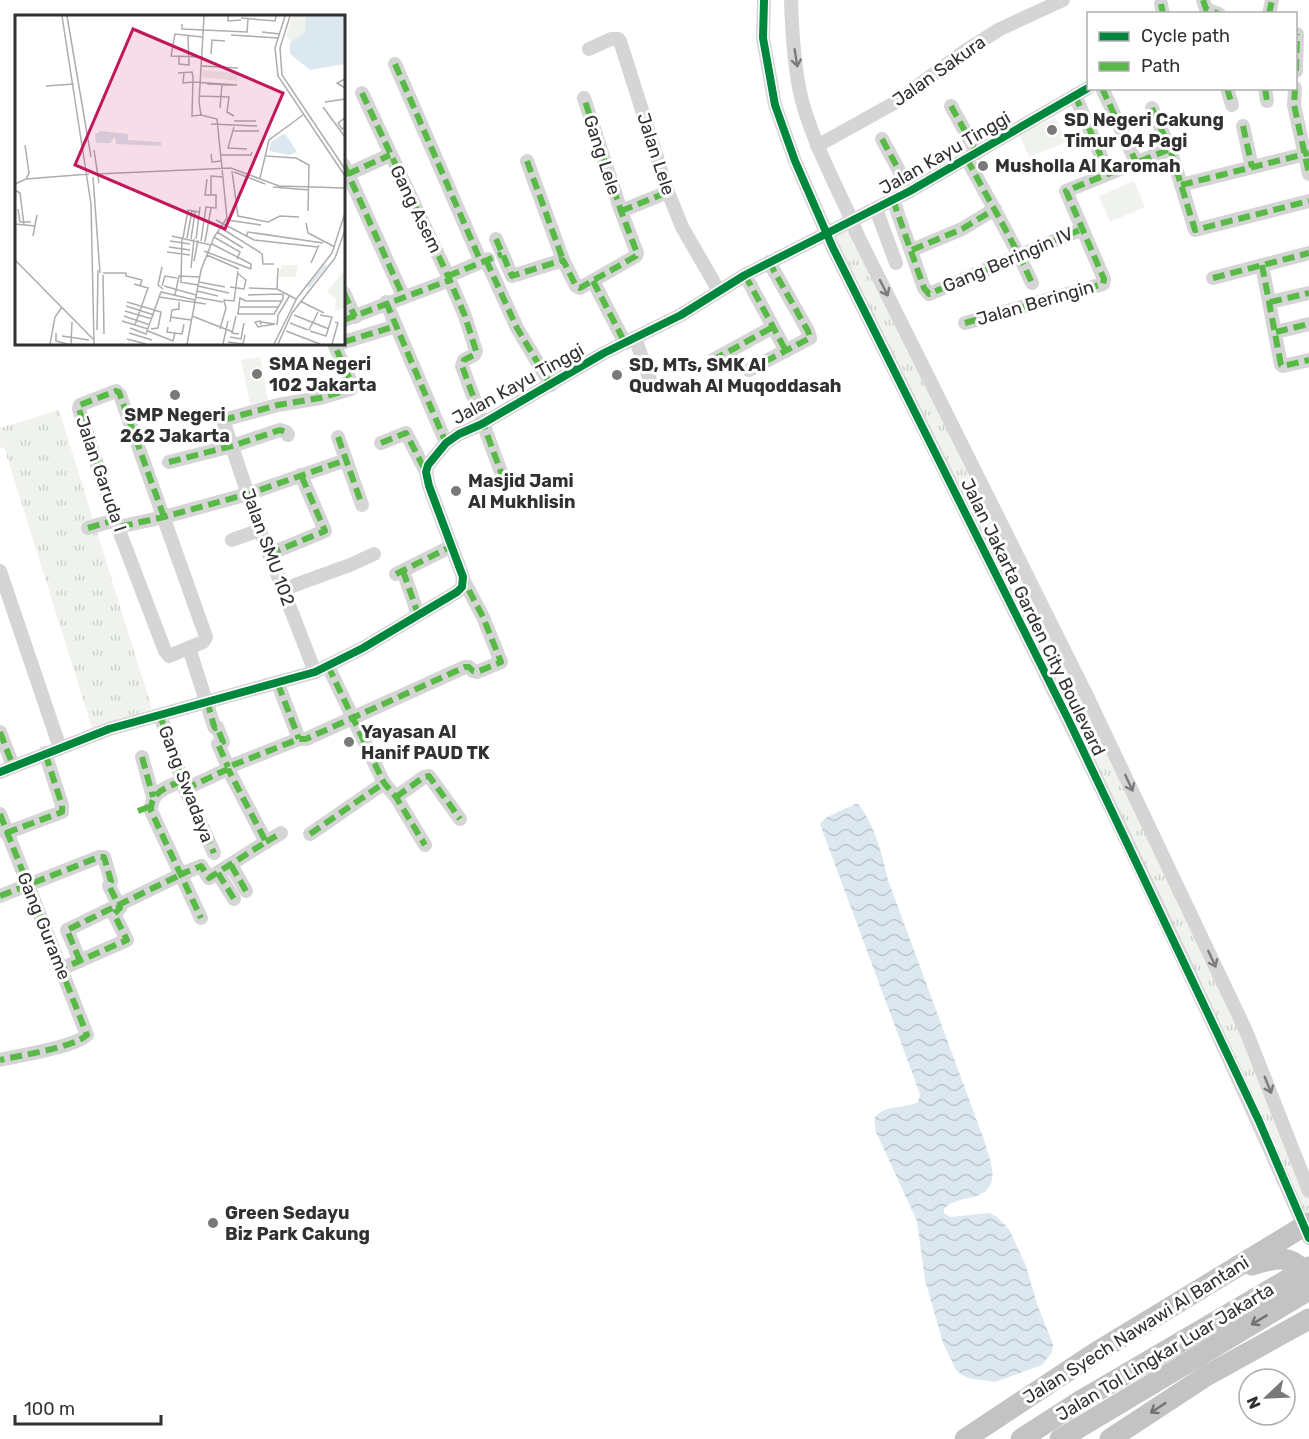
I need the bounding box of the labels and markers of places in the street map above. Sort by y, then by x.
place label: SD Negeri Cakung Timur 04 Pagi [1064,109,1224,152]
marker: SD Negeri Cakung Timur 04 Pagi [1045,123,1059,137]
place label: Musholla Al Karomah [995,155,1181,177]
marker: Musholla Al Karomah [976,159,990,173]
place label: SMA Negeri 102 Jakarta [269,353,377,396]
place label: SD, MTs, SMK Al Qudwah Al Muqoddasah [629,354,841,397]
marker: SMA Negeri 102 Jakarta [250,367,264,381]
marker: SD, MTs, SMK Al Qudwah Al Muqoddasah [610,368,624,382]
marker: SMP Negeri 262 Jakarta [168,388,182,402]
place label: SMP Negeri 262 Jakarta [120,404,230,447]
place label: Masjid Jami Al Mukhlisin [468,470,576,513]
marker: Masjid Jami Al Mukhlisin [449,484,463,498]
place label: Yayasan Al Hanif PAUD TK [361,721,490,764]
marker: Yayasan Al Hanif PAUD TK [342,735,356,749]
place label: Green Sedayu Biz Park Cakung [225,1202,370,1245]
marker: Green Sedayu Biz Park Cakung [206,1216,220,1230]

